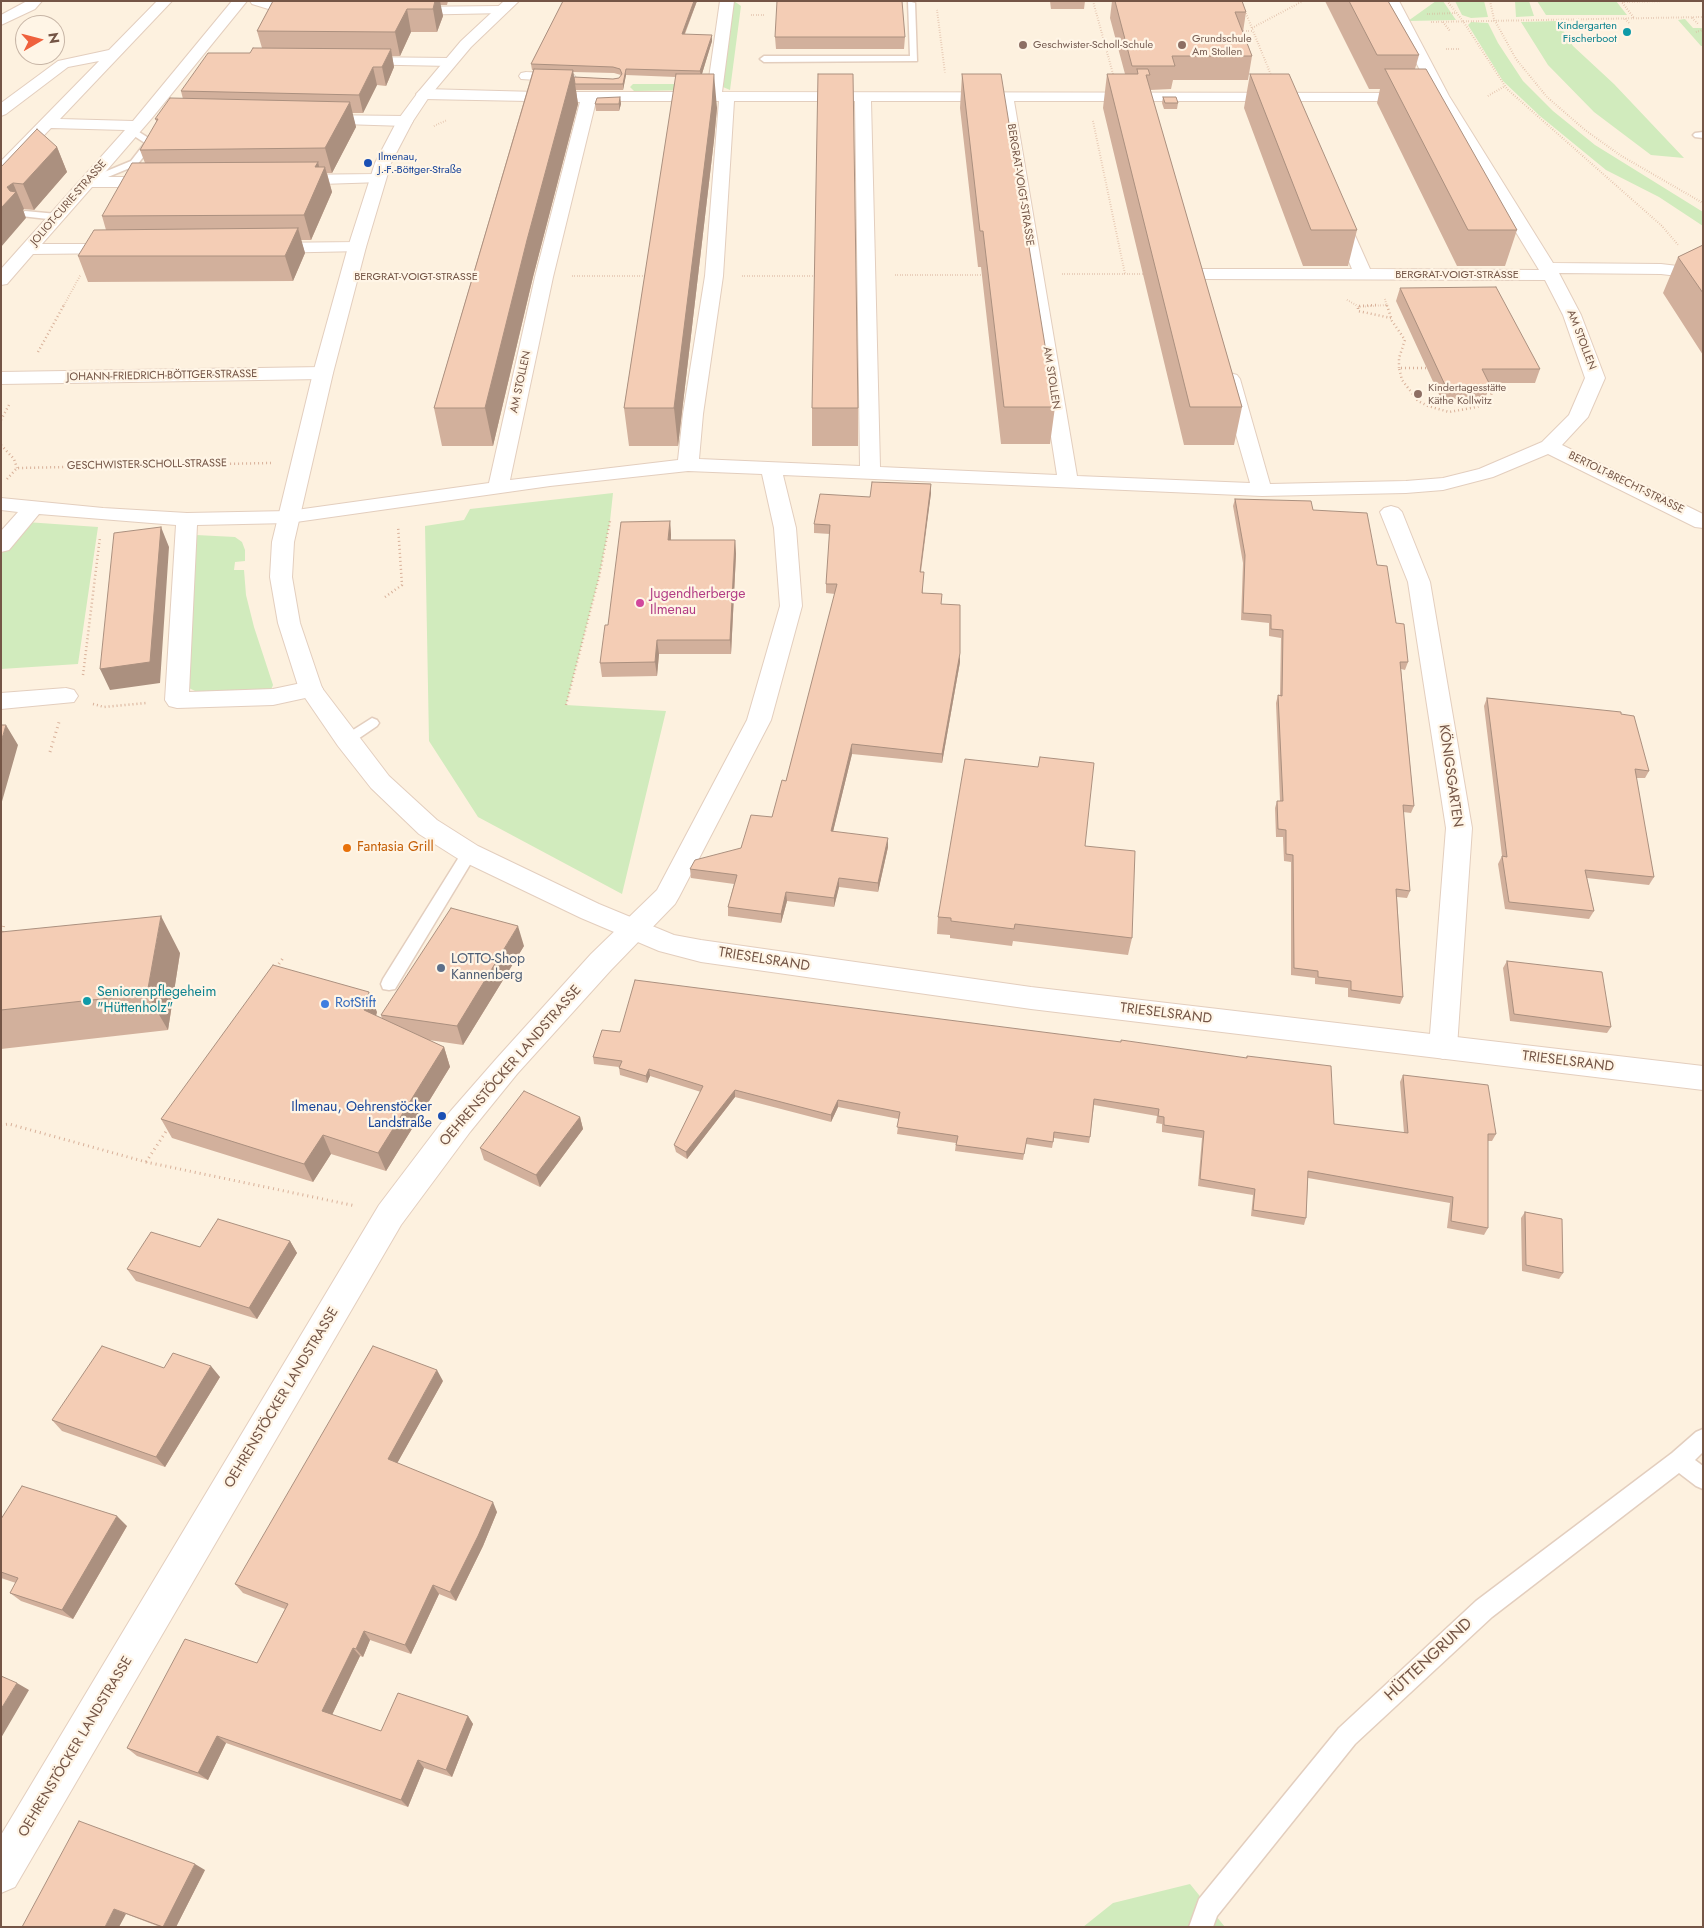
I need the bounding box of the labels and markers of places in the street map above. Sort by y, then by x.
place label: Kindergarten Fischerboot [1557,19,1617,45]
marker: Kindergarten Fischerboot [1621,26,1633,38]
place label: Grundschule Am Stollen [1192,32,1252,58]
place label: Geschwister-Scholl-Schule [1033,38,1153,52]
marker: Geschwister-Scholl-Schule [1017,39,1029,51]
marker: Grundschule Am Stollen [1176,39,1188,51]
place label: Ilmenau, J.-F.-Böttger-Straße [378,150,462,176]
marker: Ilmenau, J.-F.-Böttger-Straße [362,157,374,169]
place label: Kindertagesstätte Käthe Kollwitz [1428,381,1506,407]
marker: Kindertagesstätte Käthe Kollwitz [1412,388,1424,400]
place label: Jugendherberge Ilmenau [650,587,746,620]
marker: Jugendherberge Ilmenau [634,597,646,609]
place label: Fantasia Grill [357,840,434,856]
marker: Fantasia Grill [341,842,353,854]
place label: LOTTO-Shop Kannenberg [451,952,525,984]
marker: LOTTO-Shop Kannenberg [435,962,447,974]
place label: Seniorenpflegeheim "Hüttenholz" [97,985,216,1018]
marker: Seniorenpflegeheim "Hüttenholz" [81,995,93,1007]
place label: RotStift [335,996,376,1012]
marker: RotStift [319,998,331,1010]
place label: Ilmenau, Oehrenstöcker Landstraße [291,1100,432,1132]
marker: Ilmenau, Oehrenstöcker Landstraße [436,1110,448,1122]

